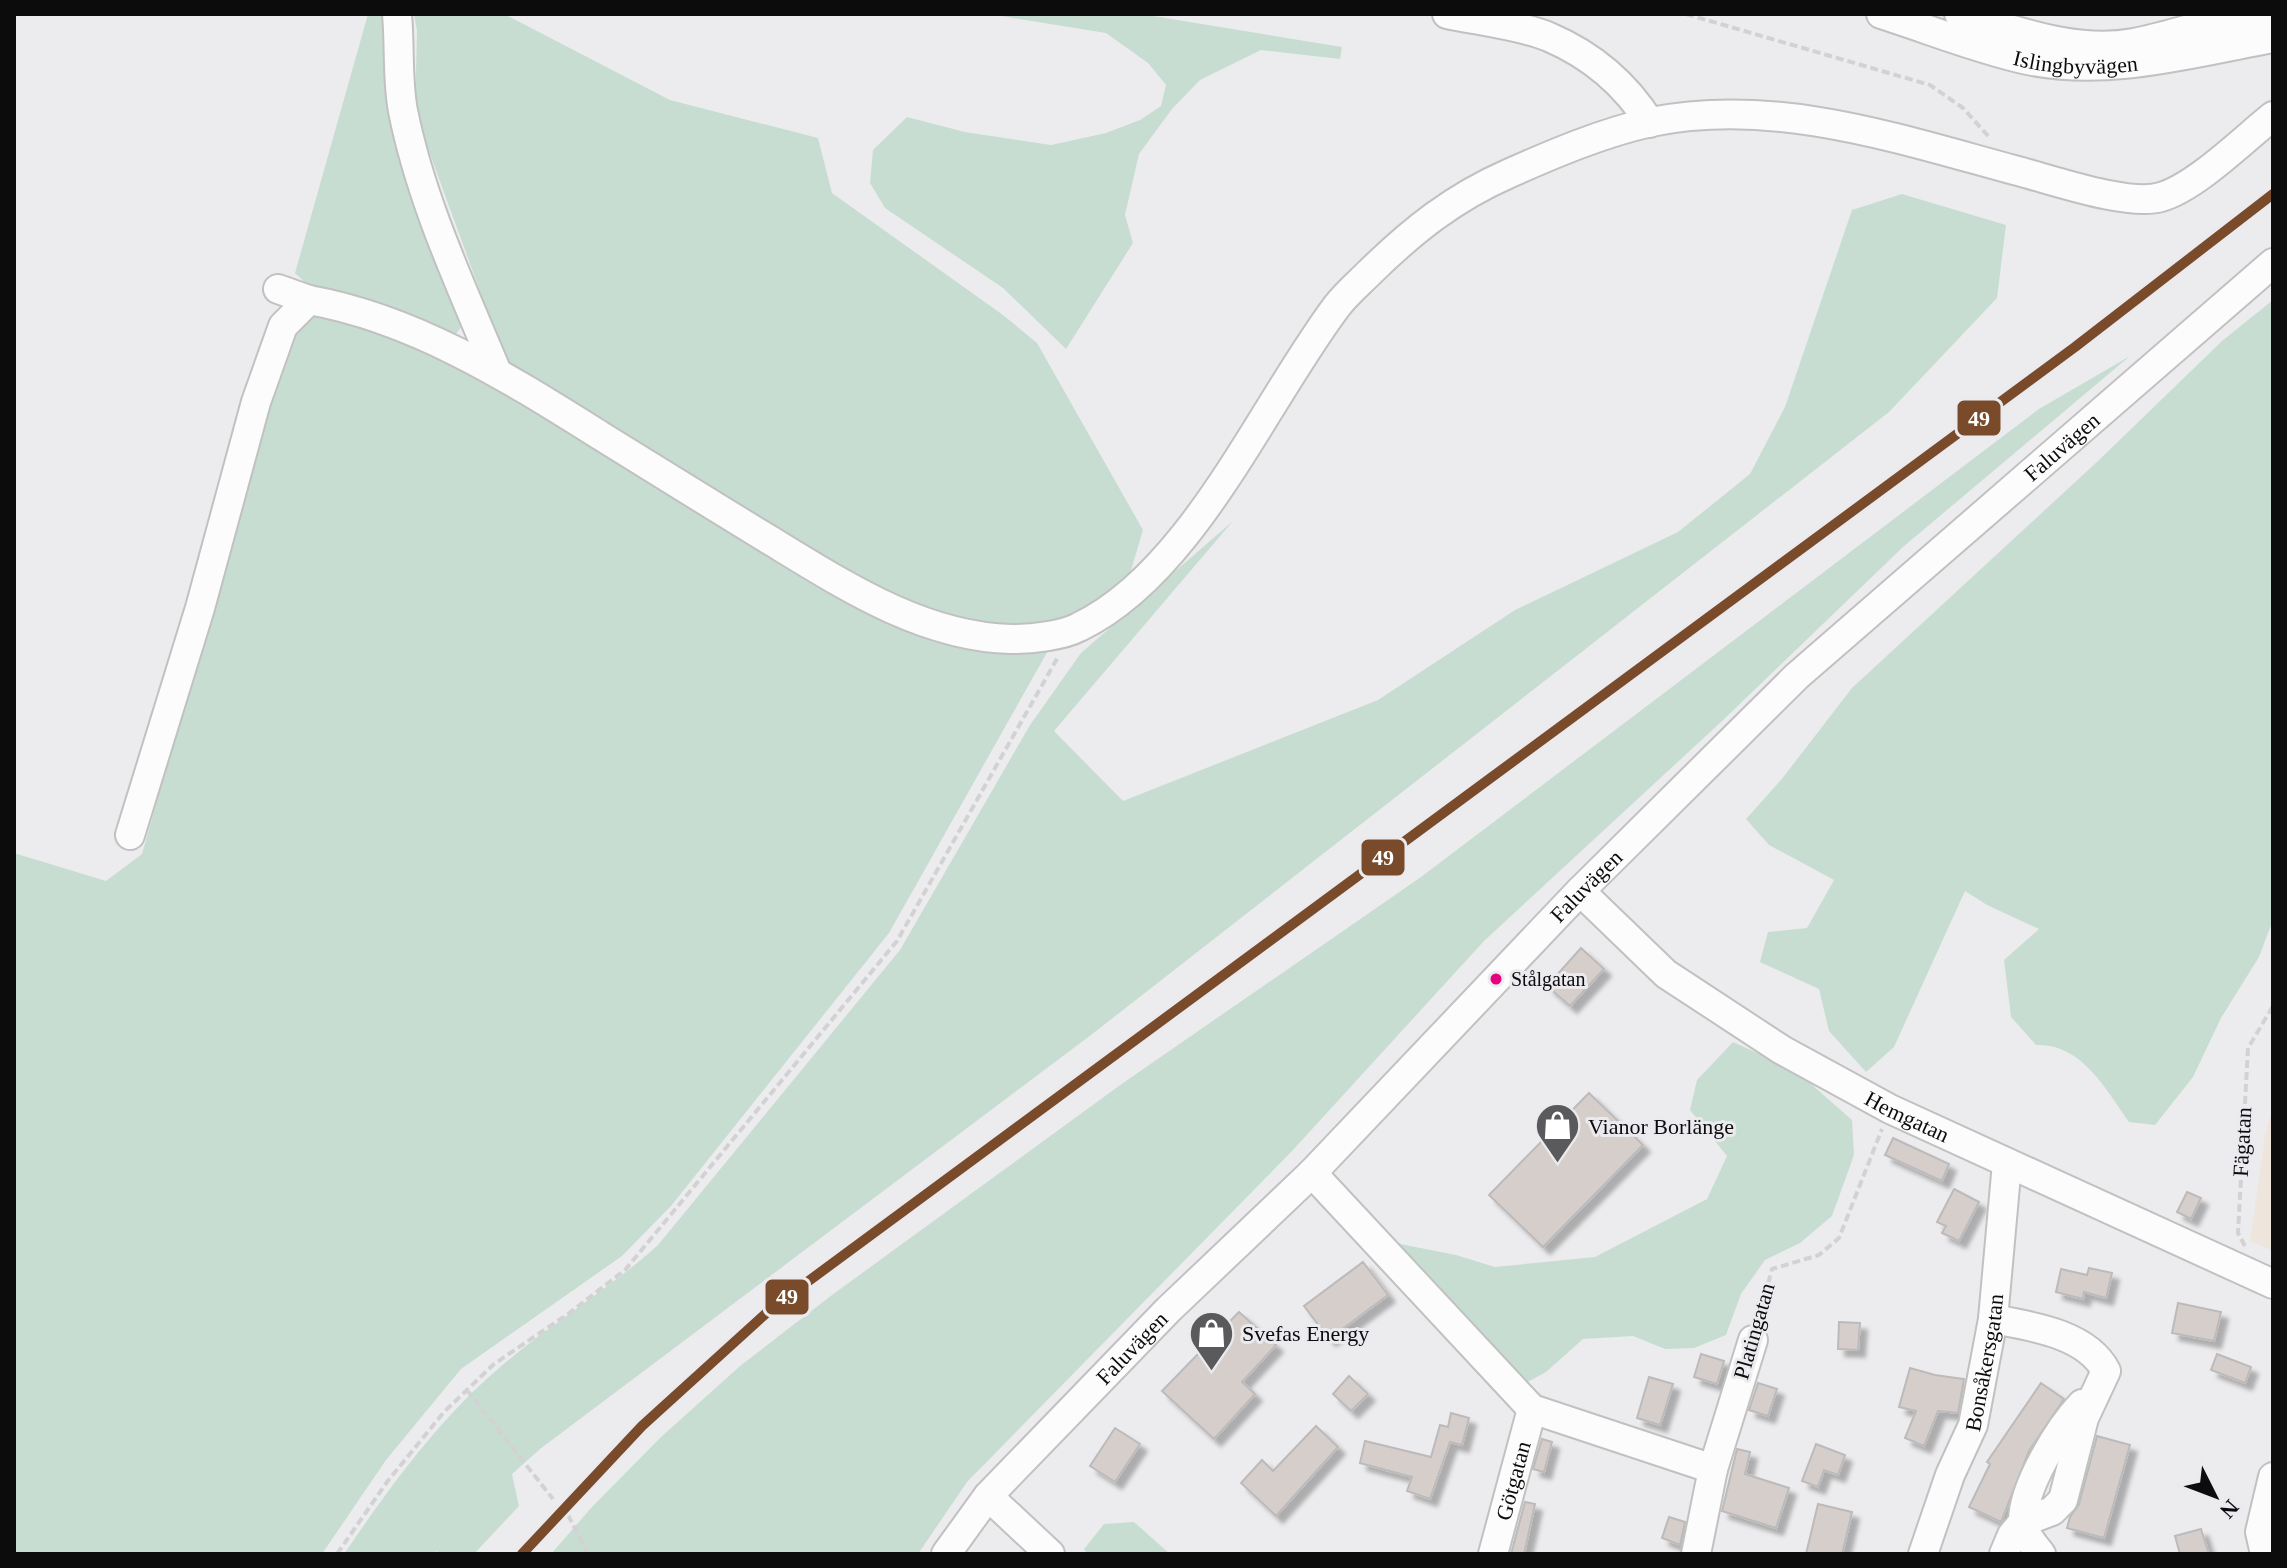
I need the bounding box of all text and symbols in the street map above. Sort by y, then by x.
street label: Islingbyvägen [2011,45,2139,78]
line badge: 49 [1956,399,2002,437]
text: 49 [1968,406,1990,431]
street label: Faluvägen [2019,407,2104,486]
line badge: 49 [1360,838,1406,877]
street label: Faluvägen [1545,844,1627,927]
text: 49 [1372,845,1394,870]
place label: Stålgatan [1511,968,1585,991]
marker: Stålgatan [1488,971,1504,987]
street label: Hemgatan [1861,1085,1953,1147]
shop icon: Vianor Borlänge [1533,1102,1581,1165]
street label: Fägatan [2228,1107,2256,1177]
place label: Vianor Borlänge [1588,1114,1734,1139]
line badge: 49 [764,1278,810,1316]
street label: Platingatan [1728,1280,1780,1382]
text: 49 [776,1284,798,1309]
street label: Bonsåkersgatan [1960,1293,2008,1433]
street label: Faluvägen [1091,1306,1172,1389]
shop icon: Svefas Energy [1187,1309,1235,1372]
place label: Svefas Energy [1242,1321,1369,1346]
street label: Götgatan [1490,1438,1535,1523]
north arrow [2175,1456,2255,1536]
text: N [2215,1495,2244,1523]

